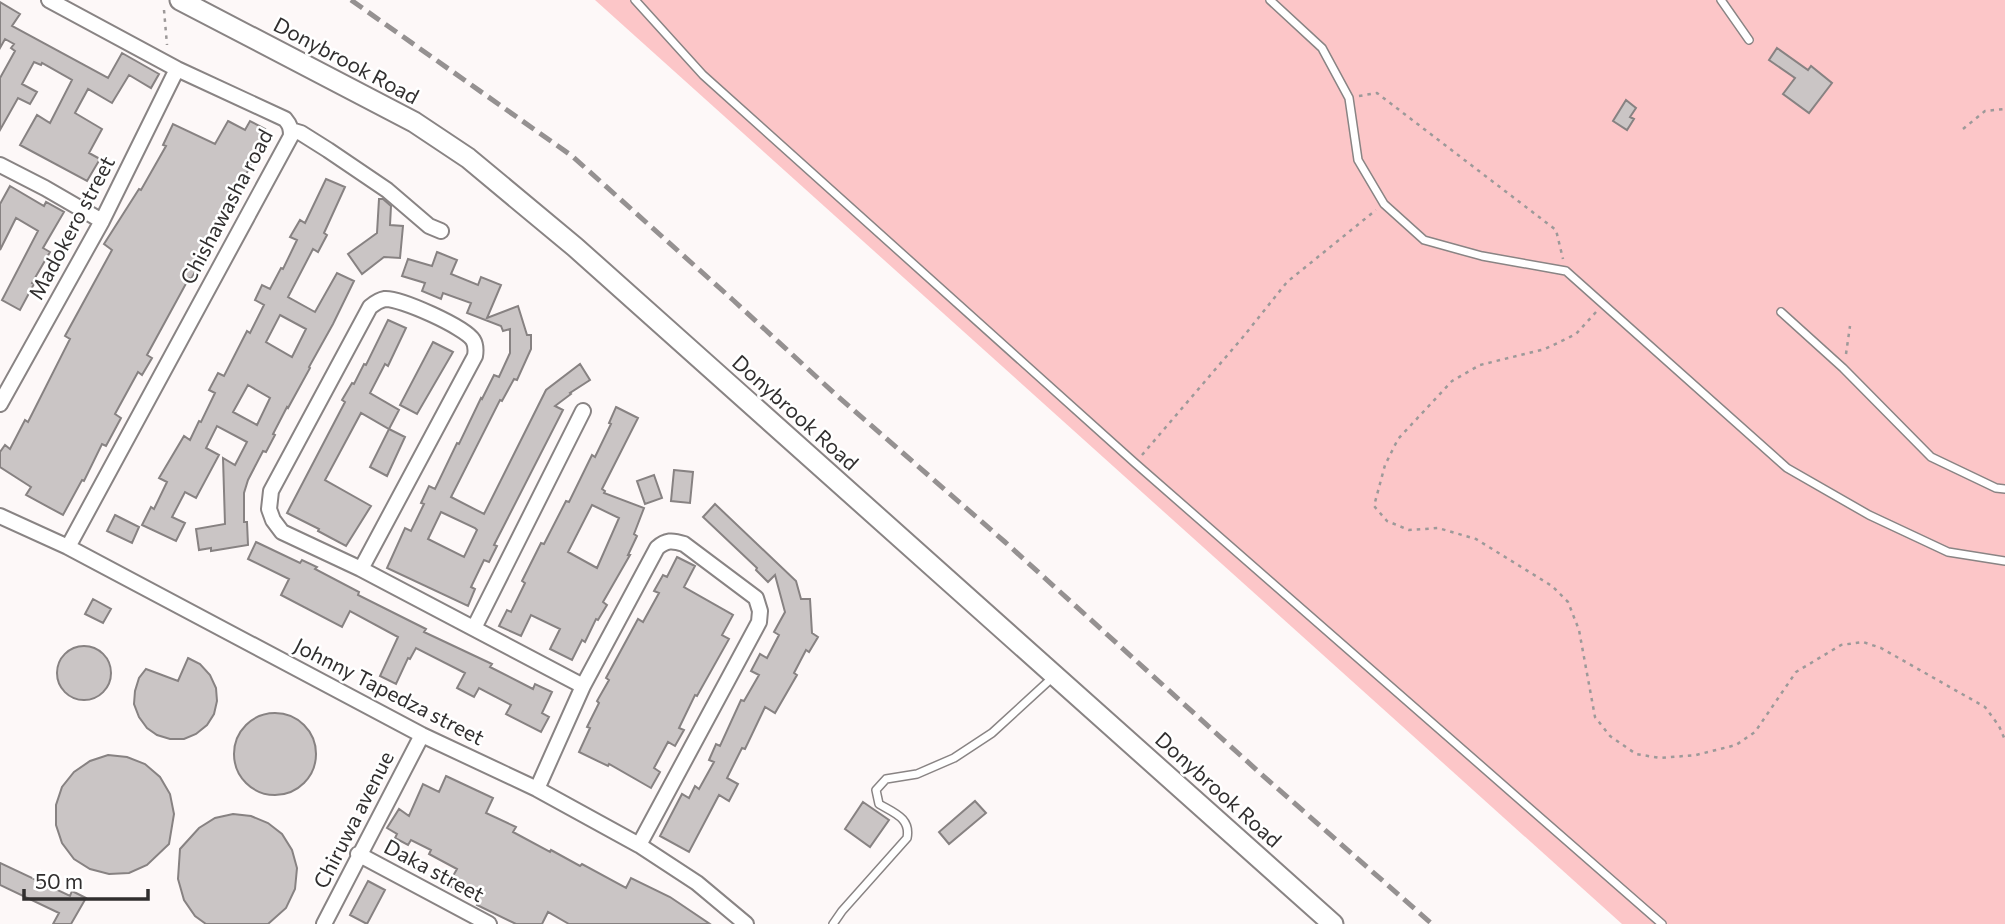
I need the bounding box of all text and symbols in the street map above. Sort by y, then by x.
street label: Donybrook Road [270,11,424,108]
street label: Chishawasha road [174,124,277,288]
street label: Madokero street [22,151,119,303]
street label: Donybrook Road [728,349,864,475]
street label: Johnny Tapedza street [291,632,489,749]
street label: Donybrook Road [1151,726,1287,852]
street label: Chiruwa avenue [307,747,398,892]
street label: Daka street [380,833,489,906]
scale bar [24,858,149,902]
text: 50 m [35,868,83,893]

